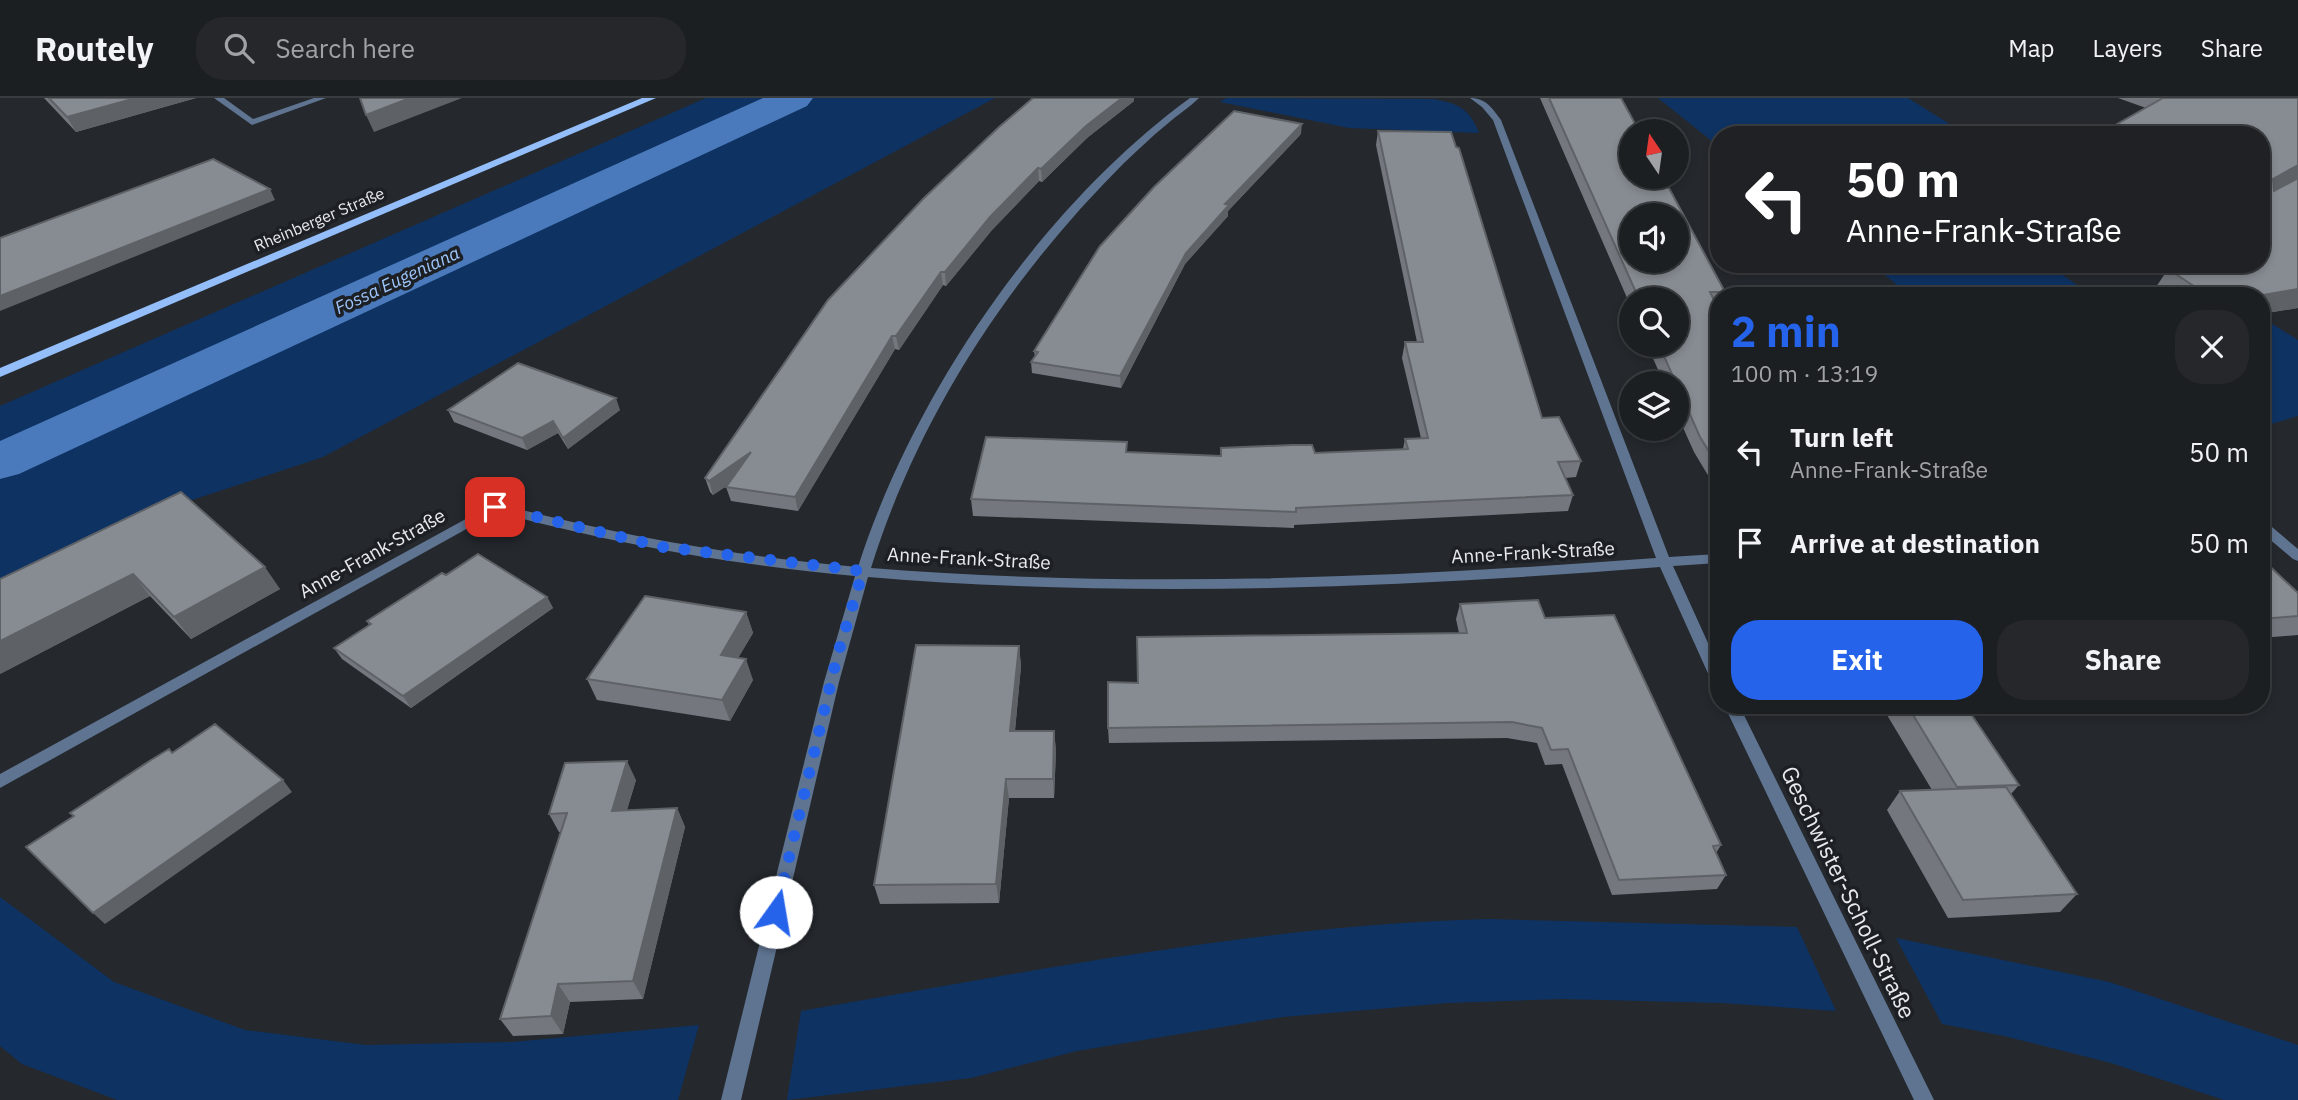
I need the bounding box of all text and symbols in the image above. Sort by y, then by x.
search box [196,17,686,80]
text: Routely [35,27,154,70]
icon: search [220,29,258,67]
text: Search here [276,31,415,65]
text: Map [2008,32,2055,64]
text: Layers [2093,32,2163,64]
text: Share [2201,32,2263,64]
north arrow [1619,119,1689,189]
map controls [1619,119,1689,441]
text: 50 m [1846,147,1960,210]
icon: left [1731,154,1822,245]
street label: Rheinberger Straße [251,182,387,256]
button: sound [1619,203,1689,273]
text: Anne-Frank-Straße [1846,209,2122,251]
water label: Fossa Eugeniana [331,241,463,319]
button: search [1619,287,1689,357]
text: 2 min [1731,304,1841,359]
button: close [2175,310,2249,384]
text: 100 m · 13:19 [1731,358,1878,388]
button: layers [1619,371,1689,441]
text: Turn left [1790,420,1893,454]
icon: left [1731,433,1769,471]
text: 50 m [2189,435,2249,469]
text: Anne-Frank-Straße [1790,454,1988,484]
pin [465,477,525,537]
icon: arrive [476,488,514,526]
street label: Anne-Frank-Straße [295,503,449,603]
icon: arrive [1731,524,1769,562]
text: Arrive at destination [1790,526,2040,560]
text: 50 m [2189,526,2249,560]
street label: Anne-Frank-Straße [1451,536,1615,568]
street label: Anne-Frank-Straße [887,542,1051,574]
button: Exit [1731,620,1983,700]
button: Share [1997,620,2249,700]
street label: Geschwister-Scholl-Straße [1775,761,1923,1023]
position arrow [739,875,813,949]

